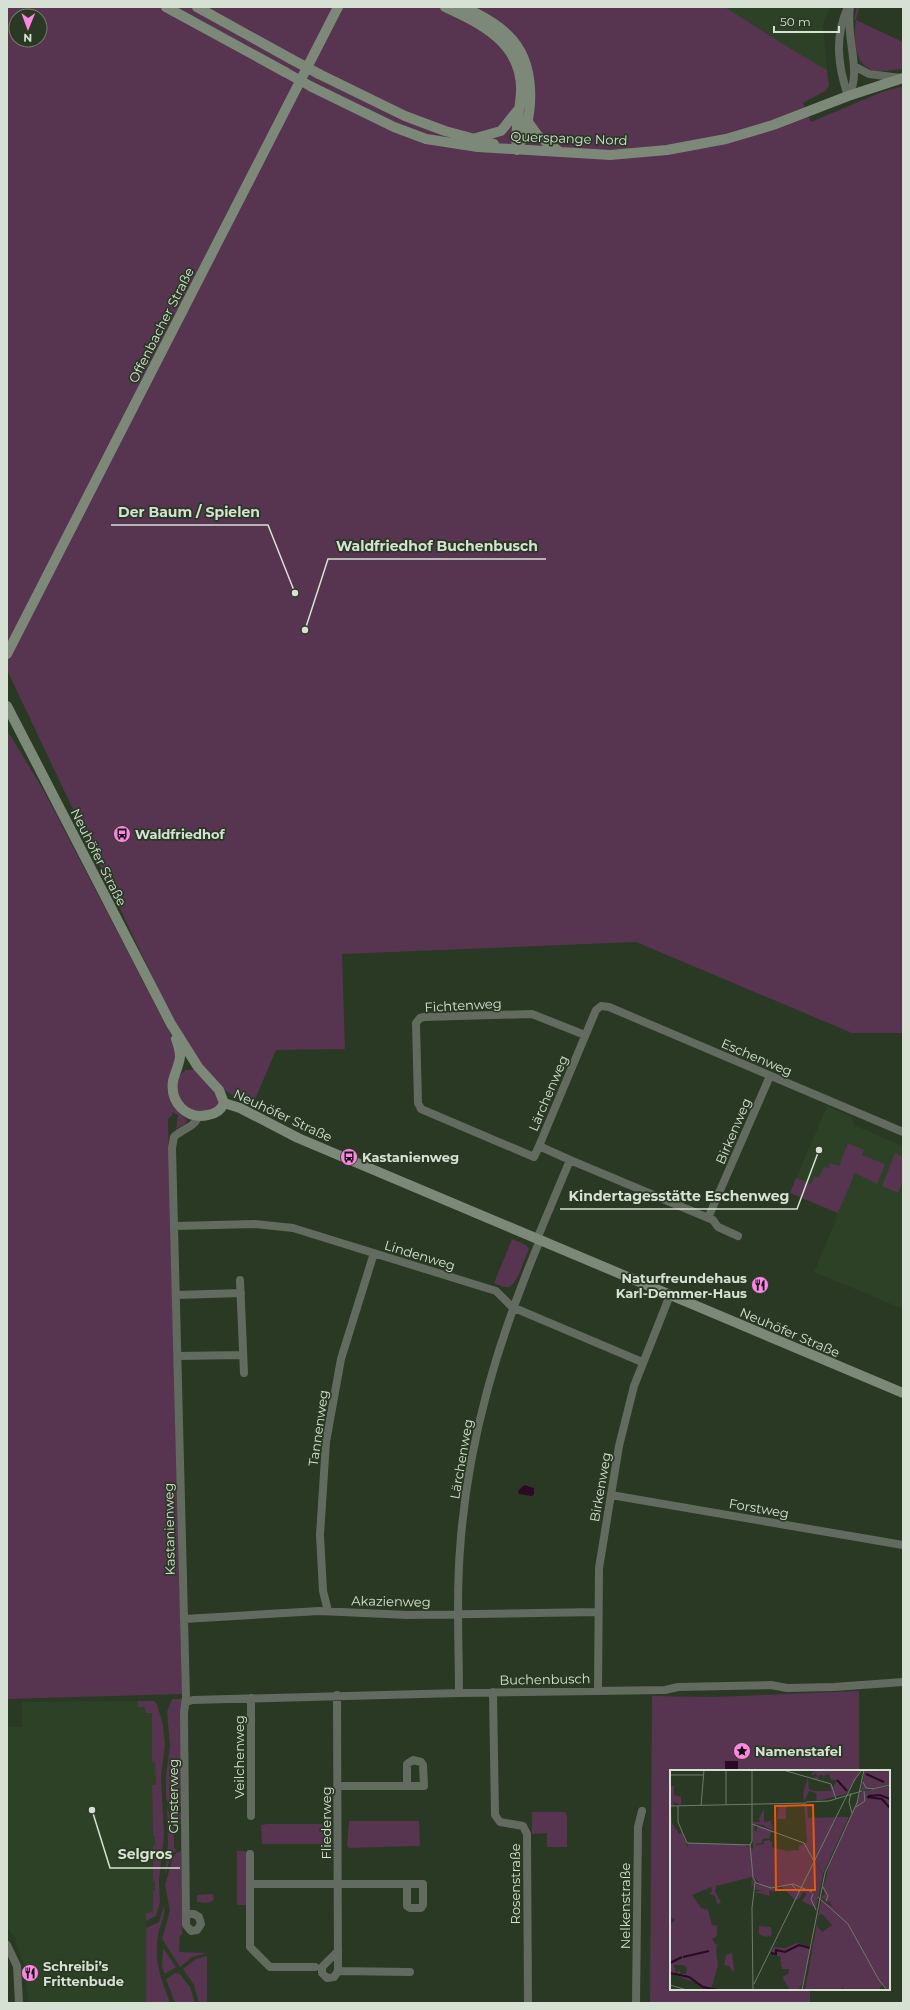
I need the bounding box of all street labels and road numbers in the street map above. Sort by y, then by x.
street label: Querspange Nord [510,128,628,148]
street label: Offenbacher Straße [125,265,197,385]
street label: Neuhöfer Straße [68,806,130,908]
street label: Fichtenweg [424,995,502,1015]
street label: Eschenweg [719,1035,795,1079]
street label: Lärchenweg [525,1053,571,1133]
street label: Neuhöfer Straße [231,1085,335,1145]
street label: Birkenweg [712,1095,754,1167]
street label: Lindenweg [383,1237,457,1273]
street label: Neuhöfer Straße [738,1304,843,1360]
street label: Tannenweg [305,1389,331,1467]
street label: Lärchenweg [446,1418,476,1500]
street label: Birkenweg [586,1451,614,1523]
street label: Kastanienweg [160,1483,178,1575]
street label: Forstweg [728,1495,790,1521]
street label: Akazienweg [351,1592,431,1610]
street label: Buchenbusch [499,1670,591,1688]
street label: Veilchenweg [231,1715,247,1799]
street label: Ginsterweg [165,1759,181,1833]
street label: Fliederweg [318,1786,334,1860]
street label: Rosenstraße [507,1843,523,1925]
street label: Nelkenstraße [617,1863,633,1949]

